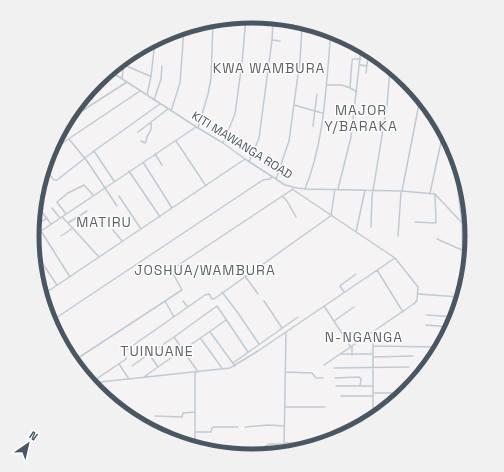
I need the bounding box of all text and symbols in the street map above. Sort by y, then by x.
district label: KWA WAMBURA [213,59,325,77]
district label: MAJOR Y/BARAKA [324,101,398,135]
street label: KITI MAWANGA ROAD [189,107,295,183]
district label: MATIRU [76,213,132,231]
district label: JOSHUA/WAMBURA [134,261,276,279]
district label: N-NGANGA [325,328,403,346]
district label: TUINUANE [120,342,194,360]
north arrow [8,424,48,464]
text: N [27,428,41,444]

